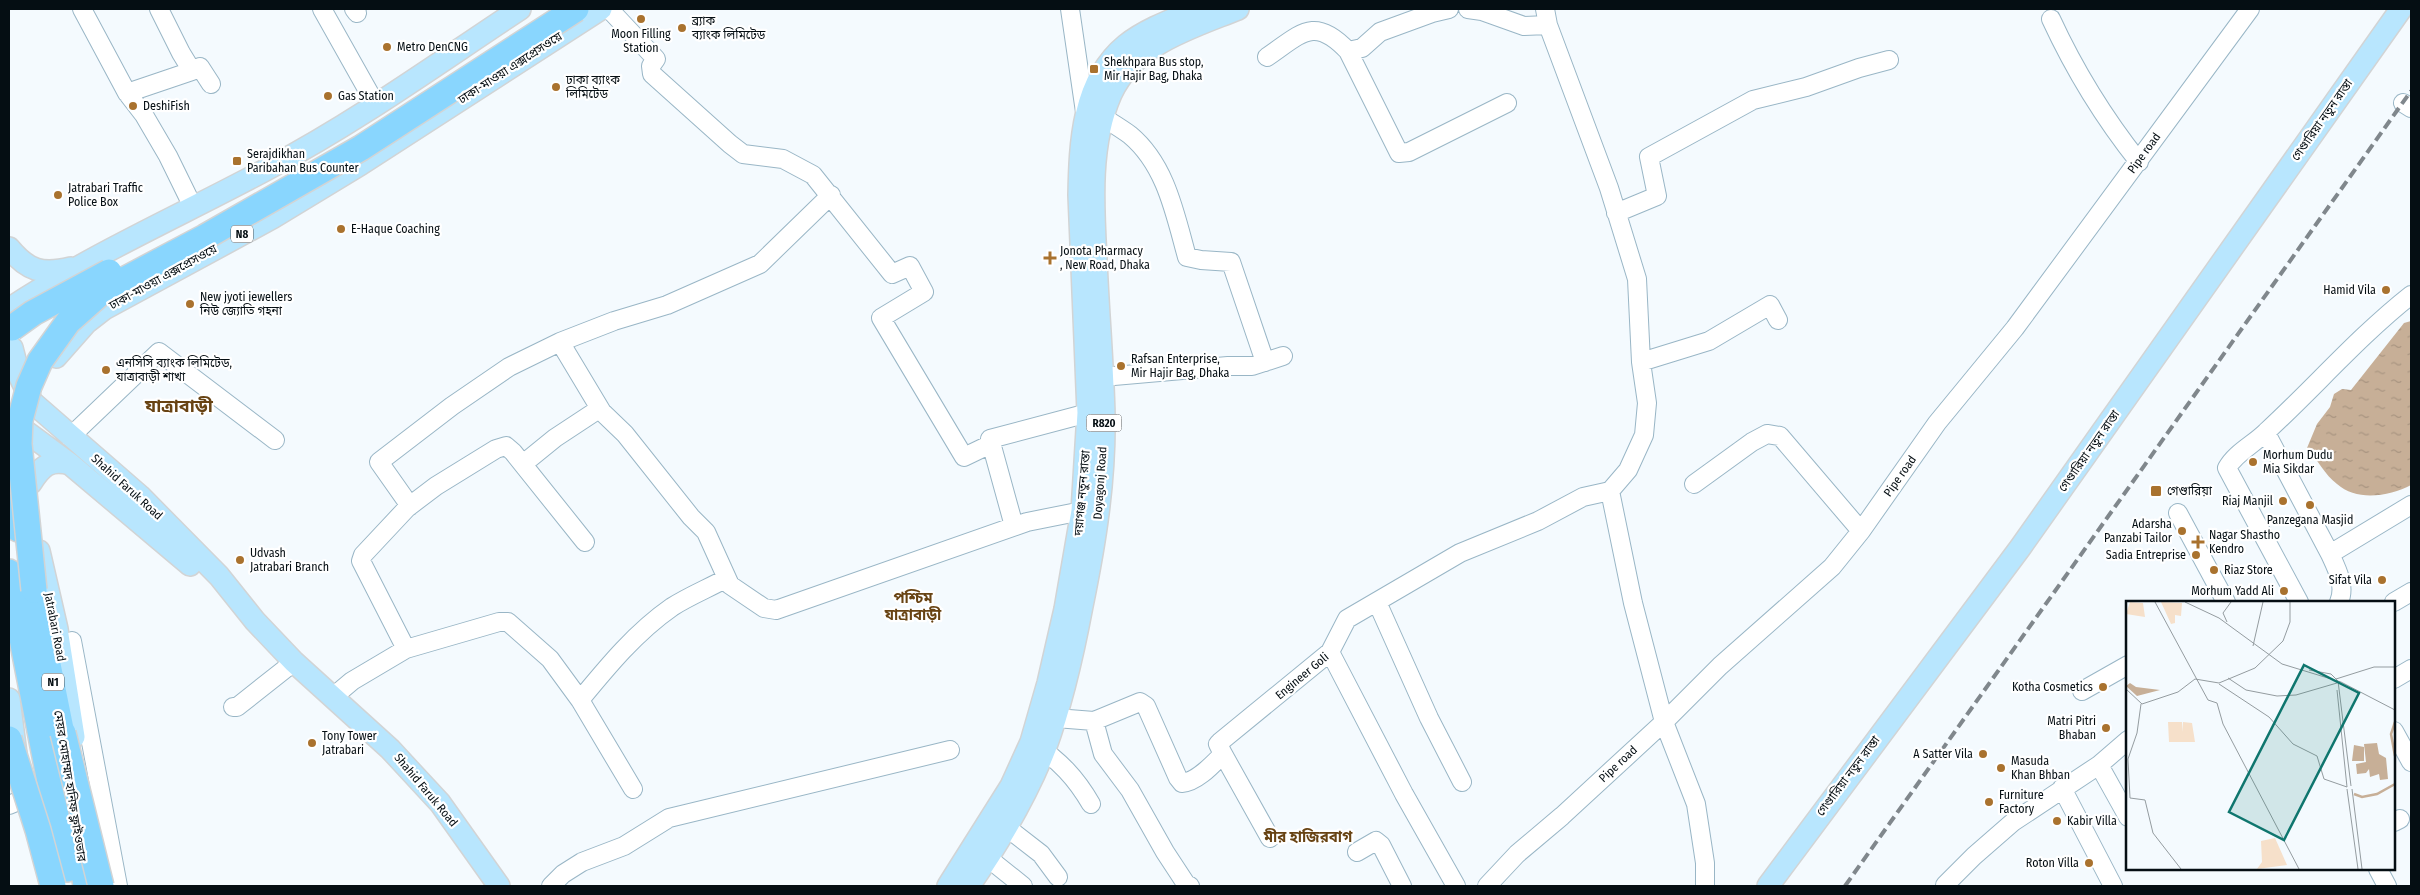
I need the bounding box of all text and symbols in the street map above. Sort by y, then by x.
marker: Moon Filling Station [635,13,647,25]
place label: ব্র্যাক ব্যাংক লিমিটেড [691,14,766,42]
marker: ব্র্যাক ব্যাংক লিমিটেড [676,22,688,34]
place label: Moon Filling Station [611,27,671,55]
street label: ঢাকা-মাওয়া এক্সপ্রেসওয়ে [455,29,565,107]
place label: Metro DenCNG [397,40,468,54]
marker: Metro DenCNG [381,41,393,53]
place label: Shekhpara Bus stop, Mir Hajir Bag, Dhaka [1104,55,1204,83]
marker: Shekhpara Bus stop, Mir Hajir Bag, Dhaka [1088,63,1100,75]
place label: ঢাকা ব্যাংক লিমিটেড [565,73,620,101]
street label: গেণ্ডারিয়া নতুন রাস্তা [2288,75,2357,164]
marker: ঢাকা ব্যাংক লিমিটেড [550,81,562,93]
place label: Gas Station [338,89,394,103]
marker: Gas Station [322,90,334,102]
place label: DeshiFish [143,99,190,113]
marker: DeshiFish [127,100,139,112]
street label: Pipe road [2125,130,2163,176]
place label: Serajdikhan Paribahan Bus Counter [247,147,359,175]
marker: Serajdikhan Paribahan Bus Counter [231,155,243,167]
place label: Jatrabari Traffic Police Box [68,181,143,209]
marker: Jatrabari Traffic Police Box [52,189,64,201]
place label: E-Haque Coaching [351,222,440,236]
marker: E-Haque Coaching [335,223,347,235]
road number: N8 [231,225,253,242]
street label: ঢাকা-মাওয়া এক্সপ্রেসওয়ে [106,241,220,313]
place label: Jonota Pharmacy , New Road, Dhaka [1060,244,1150,272]
marker: Jonota Pharmacy , New Road, Dhaka [1044,252,1056,264]
place label: Hamid Vila [2323,283,2376,297]
marker: Hamid Vila [2380,284,2392,296]
place label: New jyoti jewellers নিউ জ্যোতি গহনা [199,290,292,318]
marker: New jyoti jewellers নিউ জ্যোতি গহনা [184,298,196,310]
place label: Rafsan Enterprise, Mir Hajir Bag, Dhaka [1131,352,1230,380]
place label: এনসিসি ব্যাংক লিমিটেড, যাত্রাবাড়ী শাখা [115,355,232,384]
marker: Rafsan Enterprise, Mir Hajir Bag, Dhaka [1115,360,1127,372]
marker: এনসিসি ব্যাংক লিমিটেড, যাত্রাবাড়ী শাখা [100,364,112,376]
district label: যাত্রাবাড়ী [144,395,214,417]
street label: গেণ্ডারিয়া নতুন রাস্তা [2055,406,2124,495]
road number: R820 [1086,414,1122,432]
street label: Doyagonj Road [1090,446,1110,520]
place label: Morhum Dudu Mia Sikdar [2263,448,2333,476]
street label: দয়াগঞ্জ নতুন রাস্তা [1071,449,1094,537]
street label: Shahid Faruk Road [89,451,165,523]
street label: Pipe road [1881,453,1919,499]
marker: Morhum Dudu Mia Sikdar [2247,456,2259,468]
place label: গেণ্ডারিয়া [2167,483,2213,498]
marker: গেণ্ডারিয়া [2149,484,2163,498]
place label: Riaj Manjil [2222,494,2273,508]
marker: Riaj Manjil [2277,495,2289,507]
marker: Panzegana Masjid [2304,499,2316,511]
place label: Panzegana Masjid [2267,513,2353,527]
place label: Adarsha Panzabi Tailor [2104,517,2173,545]
marker: Adarsha Panzabi Tailor [2176,525,2188,537]
place label: Nagar Shastho Kendro [2209,528,2280,556]
marker: Nagar Shastho Kendro [2191,535,2205,549]
place label: Udvash Jatrabari Branch [250,546,329,574]
place label: Sadia Entreprise [2106,548,2186,562]
marker: Sadia Entreprise [2190,549,2202,561]
marker: Udvash Jatrabari Branch [234,554,246,566]
place label: Riaz Store [2224,563,2273,577]
marker: Riaz Store [2208,564,2220,576]
place label: Sifat Vila [2329,573,2372,587]
marker: Sifat Vila [2376,574,2388,586]
place label: Morhum Yadd Ali [2191,584,2274,598]
marker: Morhum Yadd Ali [2278,585,2290,597]
district label: পশ্চিম যাত্রাবাড়ী [884,589,942,624]
street label: Jatrabari Road [41,591,69,663]
inset map [2126,601,2395,870]
street label: Engineer Goli [1273,650,1331,702]
road number: N1 [42,674,64,690]
place label: Kotha Cosmetics [2012,680,2093,694]
marker: Kotha Cosmetics [2097,681,2109,693]
street label: মেয়র মোহাম্মদ হানিফ ফ্লাইওভার [51,709,90,863]
place label: Matri Pitri Bhaban [2047,714,2096,742]
marker: Matri Pitri Bhaban [2100,722,2112,734]
place label: Tony Tower Jatrabari [322,729,378,757]
street label: গেণ্ডারিয়া নতুন রাস্তা [1813,732,1884,820]
marker: Tony Tower Jatrabari [306,737,318,749]
street label: Pipe road [1596,743,1640,785]
place label: A Satter Vila [1913,747,1973,761]
marker: A Satter Vila [1977,748,1989,760]
street label: Shahid Faruk Road [391,751,461,829]
place label: Masuda Khan Bhban [2011,754,2070,782]
marker: Masuda Khan Bhban [1995,762,2007,774]
place label: Furniture Factory [1999,788,2044,816]
marker: Furniture Factory [1983,796,1995,808]
place label: Kabir Villa [2067,814,2117,828]
marker: Kabir Villa [2051,815,2063,827]
district label: মীর হাজিরবাগ [1263,828,1353,846]
place label: Roton Villa [2026,856,2079,870]
marker: Roton Villa [2083,857,2095,869]

